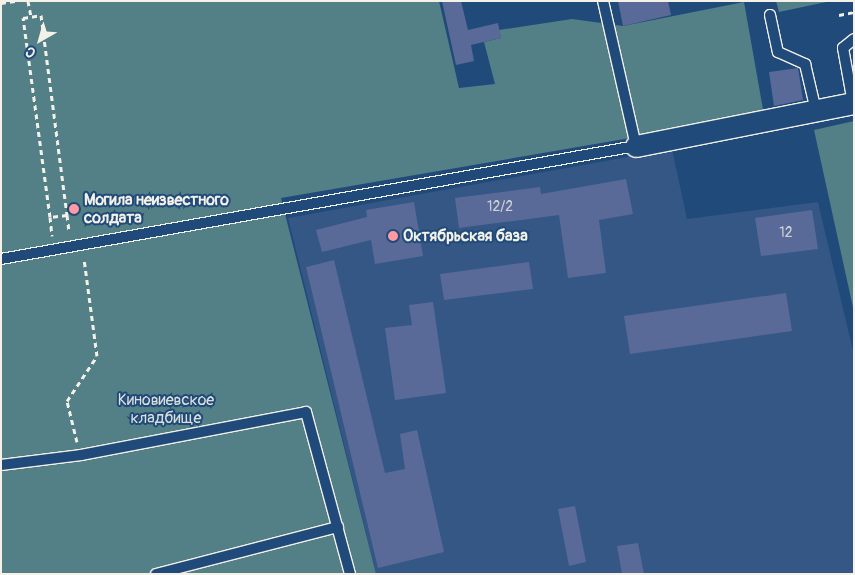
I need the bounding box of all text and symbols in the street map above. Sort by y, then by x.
north arrow [15,15,65,65]
text: С [22,43,39,62]
place label: Могила неизвестного солдата [84,190,229,228]
house number: 12/2 [487,199,513,215]
marker: Могила неизвестного солдата [68,203,80,215]
house number: 12 [779,225,793,241]
place label: Октябрьская база [403,226,528,246]
marker: Октябрьская база [387,230,399,242]
park label: Киновиевское кладбище [118,390,214,428]

